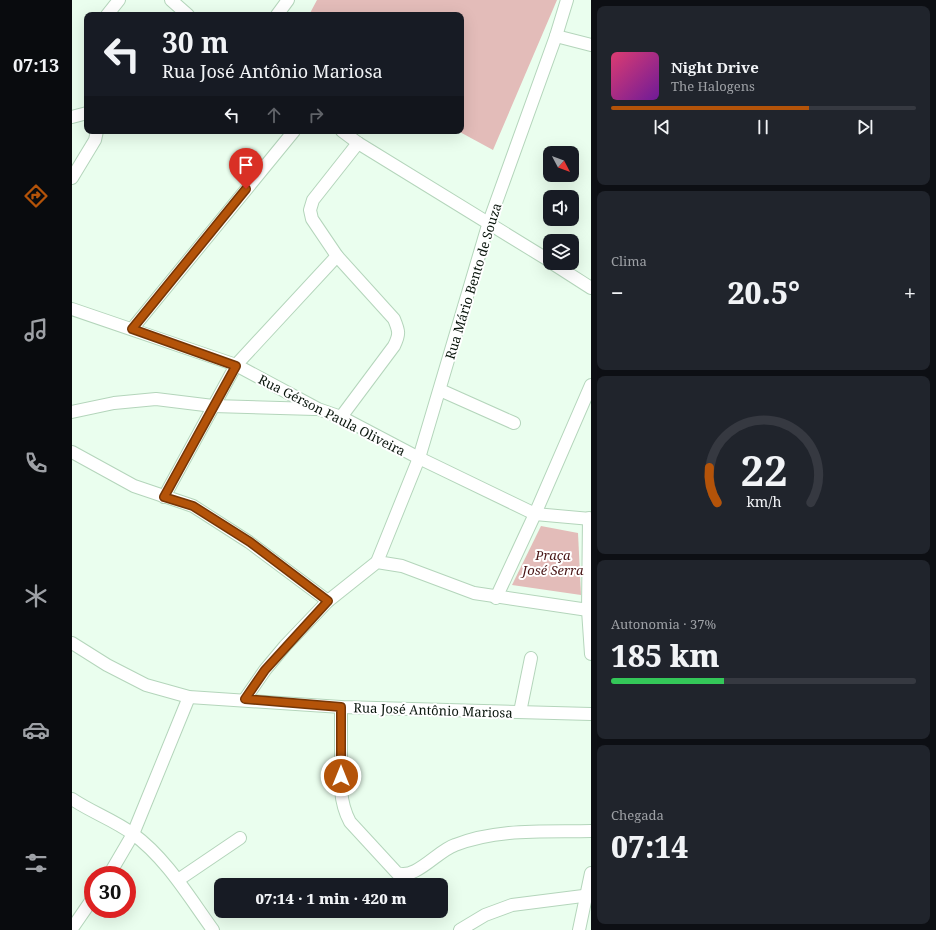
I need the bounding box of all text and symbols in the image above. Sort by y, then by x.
text: 30 m [162,23,229,61]
icon: left [96,28,148,80]
text: 07:13 [13,53,59,77]
text: Night Drive [671,57,759,77]
text: Rua José Antônio Mariosa [162,59,383,83]
text: The Halogens [671,77,755,95]
icon: left [221,104,243,126]
icon: ahead [263,104,285,126]
icon: right [305,104,327,126]
icon: previous [651,116,673,138]
icon: pause [752,116,774,138]
icon: next [854,116,876,138]
north arrow [543,146,579,182]
map controls [543,146,579,270]
pin [229,148,263,189]
icon: arrive [235,154,257,176]
icon: directions [22,182,50,210]
button: sound [543,190,579,226]
street label: Rua Mário Bento de Souza [441,201,505,361]
button: layers [543,234,579,270]
text: Clima [611,252,647,270]
text: 20.5° [728,272,800,313]
text: − [611,277,624,307]
text: + [904,277,916,307]
icon: music [22,316,50,344]
street label: Rua Gérson Paula Oliveira [255,370,409,460]
text: 22 [740,442,787,498]
icon: phone [22,449,50,477]
text: km/h [746,492,781,511]
park label: Praça José Serra [520,546,584,579]
icon: climate [22,582,50,610]
text: Autonomia · 37% [611,615,716,633]
text: 185 km [611,635,720,676]
street label: Rua José Antônio Mariosa [353,698,513,722]
icon: car [22,716,50,744]
position arrow [320,755,362,797]
text: Chegada [611,806,664,824]
text: 07:14 [611,826,688,867]
icon: filters [22,849,50,877]
speed limit sign: 30 [84,866,136,918]
text: 07:14 · 1 min · 420 m [255,888,407,908]

